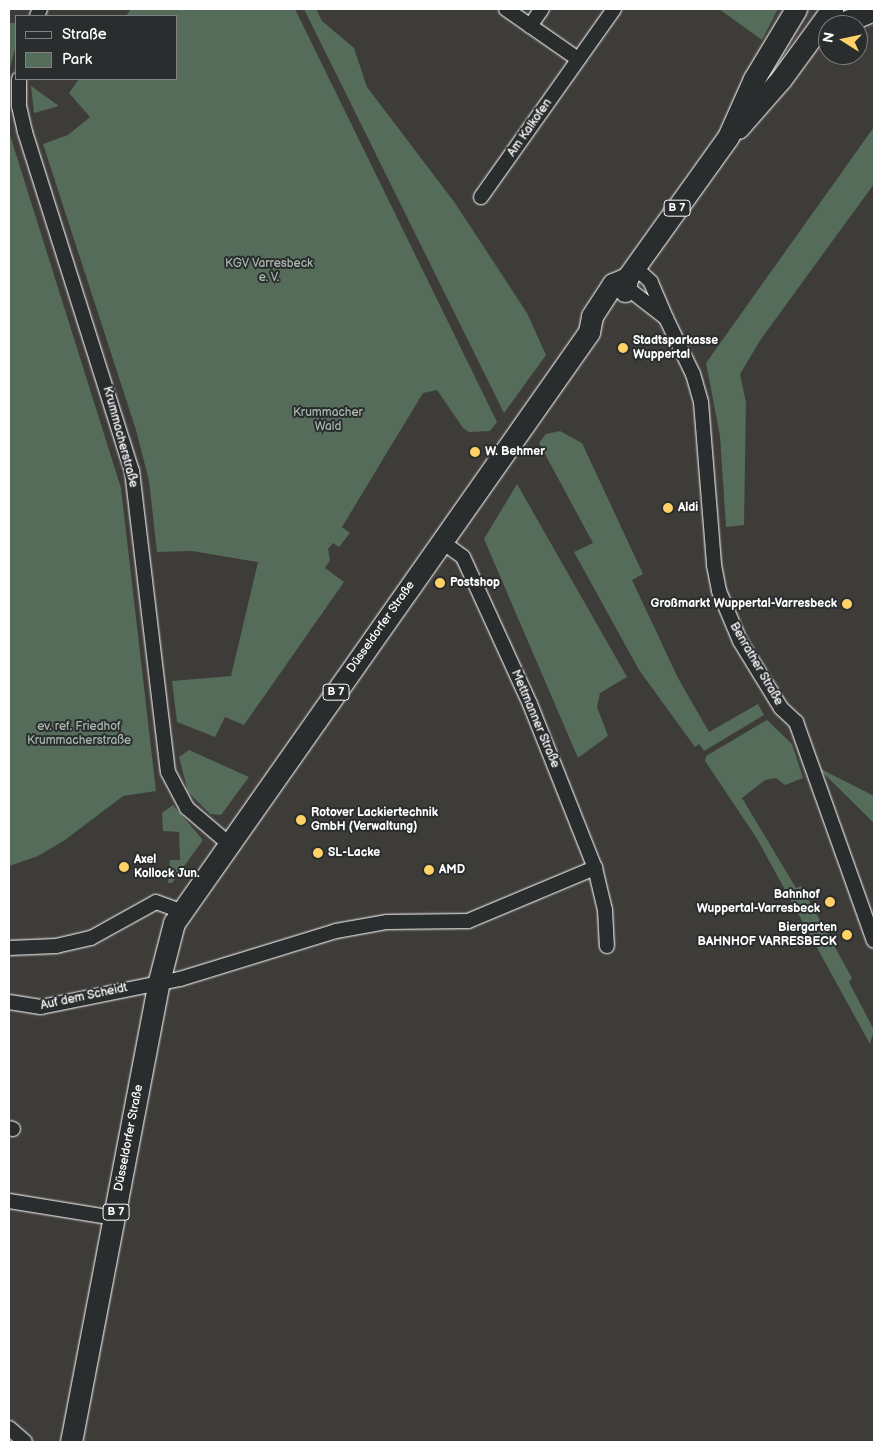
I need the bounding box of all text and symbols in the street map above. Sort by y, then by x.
legend [15,15,178,80]
north arrow [818,15,868,65]
text: Straße [62,25,107,44]
text: N [819,31,838,44]
text: Park [62,50,92,69]
street label: Am Kalkofen [505,96,555,160]
road number: B 7 [663,200,691,217]
park label: KGV Varresbeck e. V. [225,257,313,285]
place label: Stadtsparkasse Wuppertal [633,334,718,362]
marker: Stadtsparkasse Wuppertal [617,342,629,354]
street label: Krummacherstraße [100,385,140,489]
park label: Krummacher Wald [293,406,363,434]
place label: W. Behmer [485,445,545,459]
marker: W. Behmer [469,446,481,458]
place label: Aldi [678,501,698,515]
marker: Aldi [662,502,674,514]
place label: Postshop [450,576,500,590]
marker: Postshop [434,577,446,589]
street label: Düsseldorfer Straße [344,578,418,676]
place label: Großmarkt Wuppertal-Varresbeck [651,597,837,611]
marker: Großmarkt Wuppertal-Varresbeck [841,598,853,610]
street label: Benrather Straße [726,620,786,708]
street label: Mettmanner Straße [508,668,562,770]
road number: B 7 [322,684,350,700]
park label: ev. ref. Friedhof Krummacherstraße [27,720,131,748]
place label: Rotover Lackiertechnik GmbH (Verwaltung) [311,806,438,834]
marker: Rotover Lackiertechnik GmbH (Verwaltung) [295,814,307,826]
place label: SL-Lacke [328,846,380,860]
marker: SL-Lacke [312,847,324,859]
place label: Axel Kollock Jun. [134,853,200,881]
marker: Axel Kollock Jun. [118,861,130,873]
place label: AMD [439,863,465,877]
marker: AMD [423,864,435,876]
place label: Bahnhof Wuppertal-Varresbeck [697,888,820,916]
marker: Bahnhof Wuppertal-Varresbeck [824,896,836,908]
place label: Biergarten BAHNHOF VARRESBECK [697,921,837,949]
marker: Biergarten BAHNHOF VARRESBECK [841,929,853,941]
street label: Auf dem Scheidt [39,981,129,1013]
street label: Düsseldorfer Straße [112,1083,146,1193]
road number: B 7 [102,1204,130,1220]

